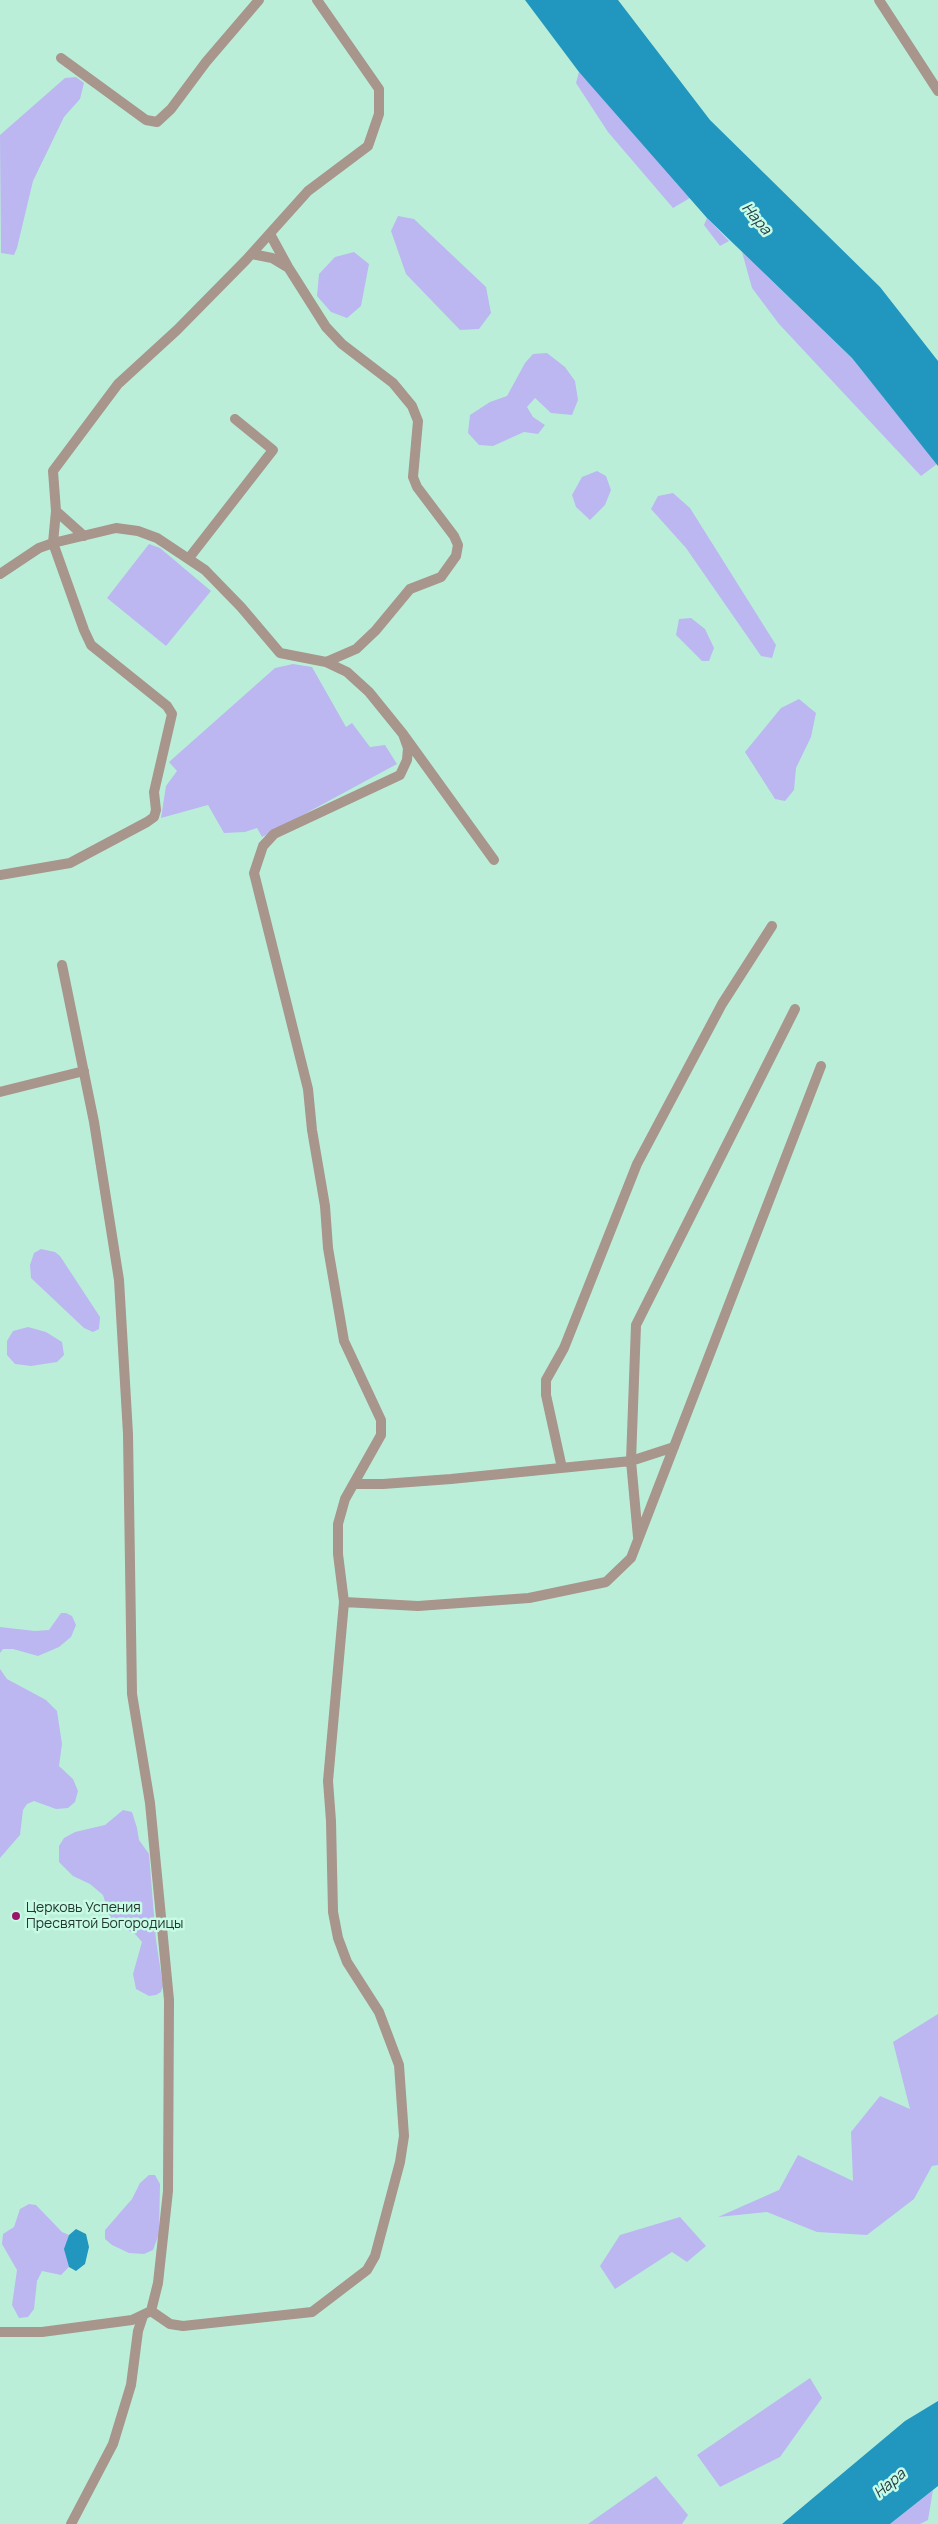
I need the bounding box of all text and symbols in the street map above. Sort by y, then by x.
water label: Нара [738,199,774,239]
place label: Церковь Успения Пресвятой Богородицы [26,1900,183,1932]
marker: Церковь Успения Пресвятой Богородицы [10,1910,22,1922]
water label: Нара [870,2466,910,2502]

